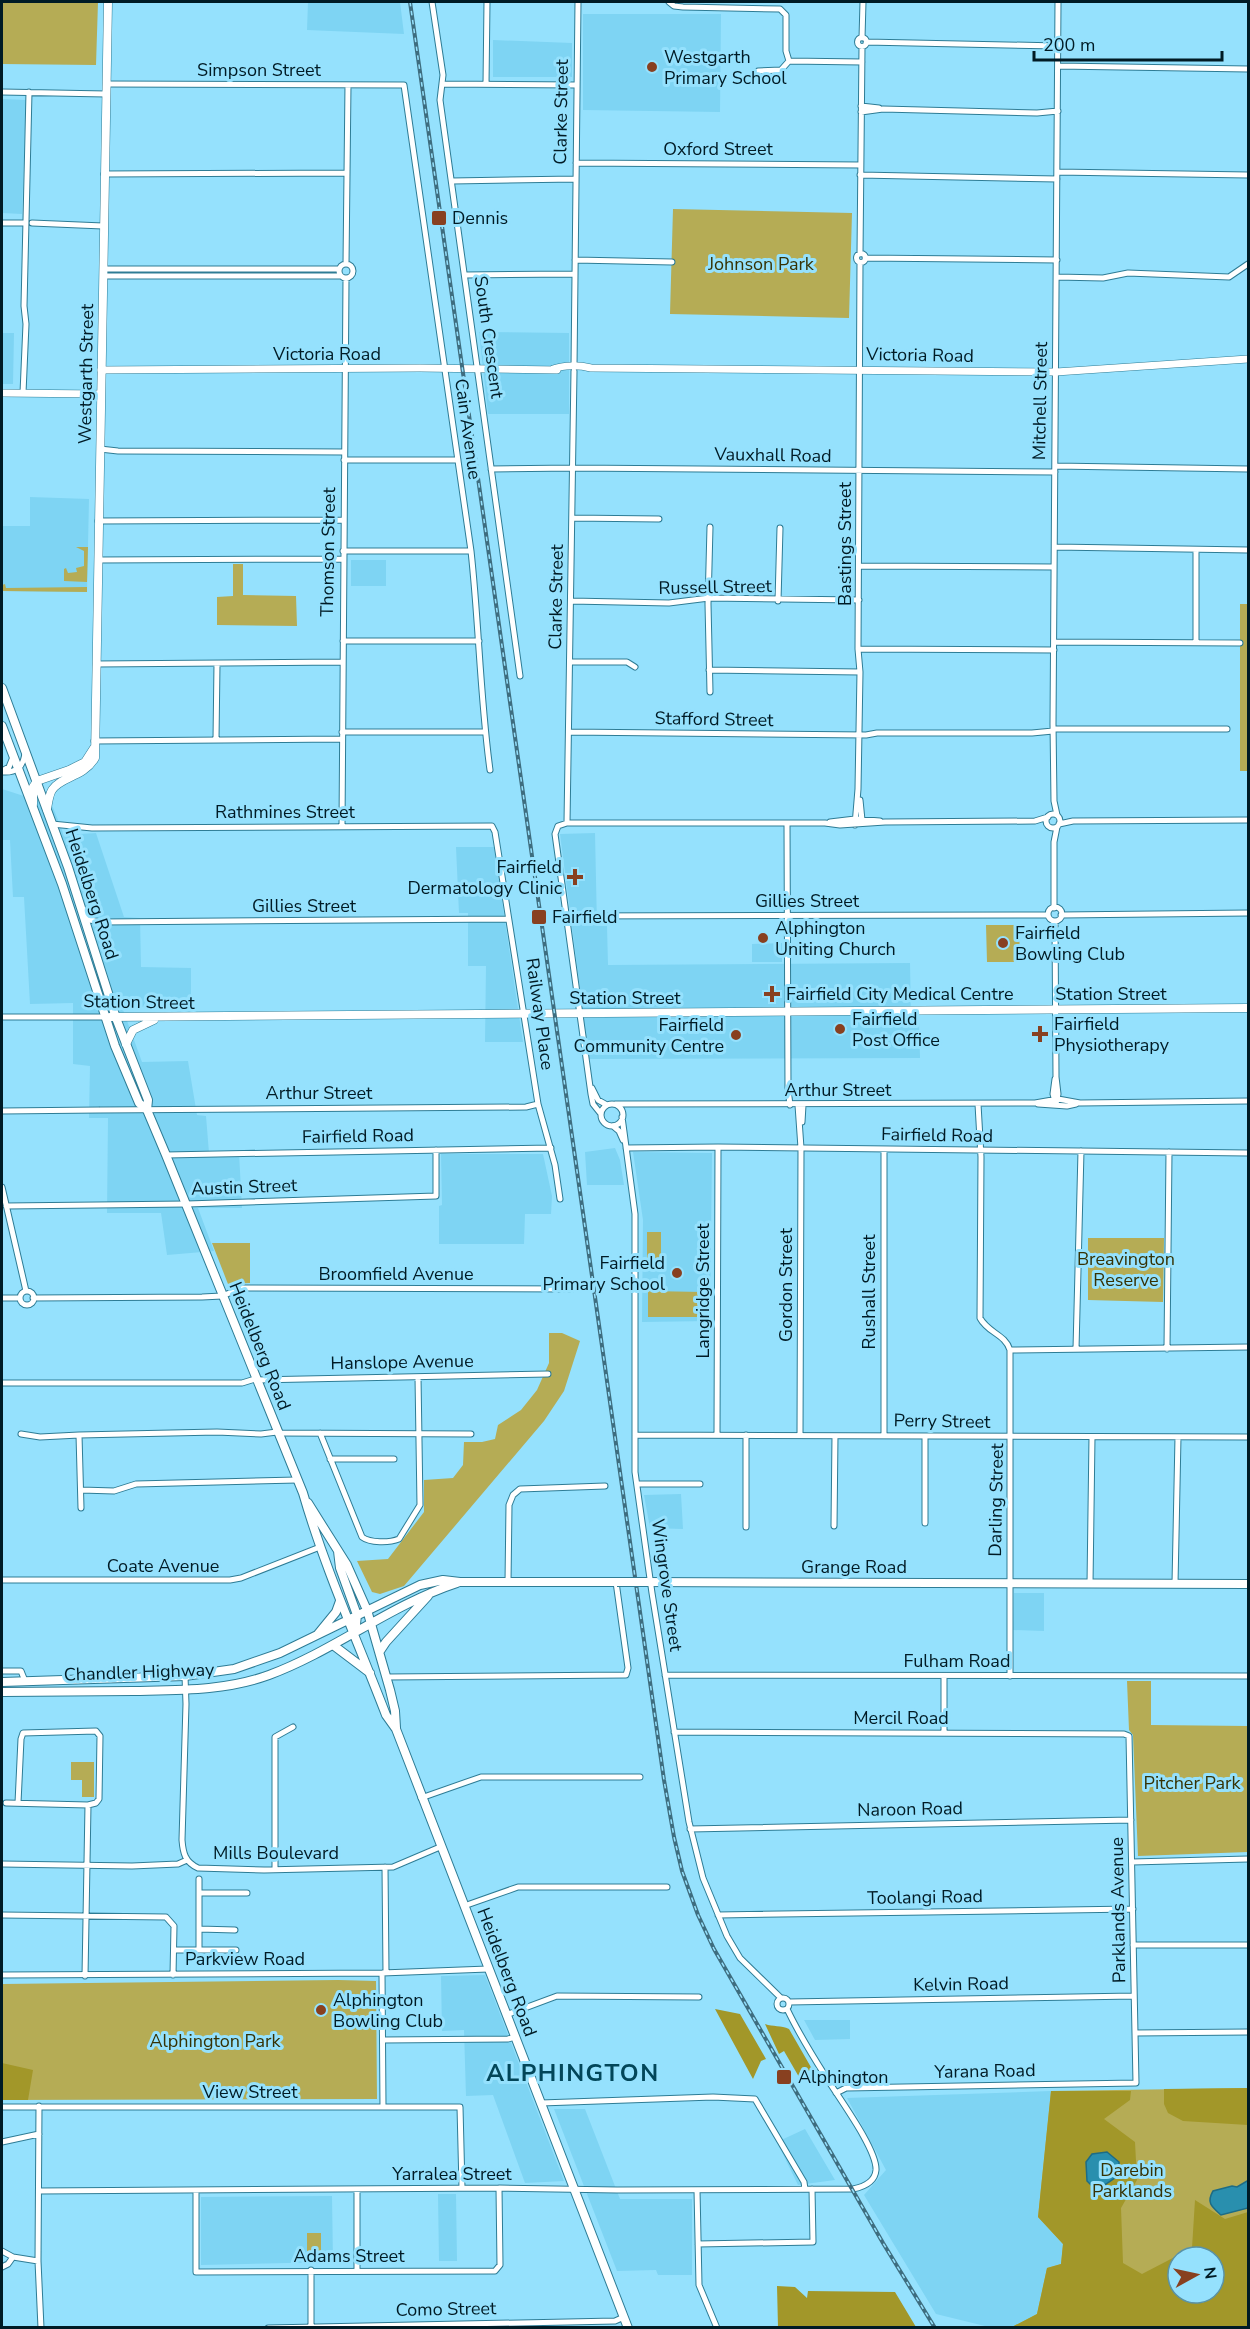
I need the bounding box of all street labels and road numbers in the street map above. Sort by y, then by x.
street label: Simpson Street [197,58,322,82]
street label: Clarke Street [548,58,574,165]
street label: Oxford Street [663,137,773,161]
street label: South Crescent [469,274,510,400]
street label: Westgarth Street [73,303,99,444]
street label: Mitchell Street [1027,341,1053,460]
street label: Victoria Road [272,342,381,366]
street label: Victoria Road [865,342,974,368]
street label: Cain Avenue [449,377,487,481]
street label: Vauxhall Road [713,442,832,468]
street label: Bastings Street [833,481,857,606]
street label: Thomson Street [315,487,341,617]
street label: Clarke Street [543,543,569,650]
street label: Russell Street [658,574,773,600]
street label: Stafford Street [654,706,774,732]
street label: Rathmines Street [215,800,356,824]
street label: Heidelberg Road [60,825,124,963]
street label: Gillies Street [755,889,860,913]
street label: Gillies Street [252,894,357,918]
street label: Railway Place [520,956,560,1072]
street label: Station Street [1055,982,1167,1006]
street label: Station Street [569,986,681,1010]
street label: Station Street [83,989,196,1015]
street label: Arthur Street [785,1078,892,1102]
street label: Arthur Street [266,1081,373,1105]
street label: Fairfield Road [881,1122,993,1148]
street label: Fairfield Road [302,1123,414,1149]
street label: Austin Street [190,1173,298,1201]
street label: Langridge Street [691,1223,715,1359]
street label: Gordon Street [774,1227,798,1342]
street label: Rushall Street [857,1234,881,1349]
street label: Broomfield Avenue [318,1262,474,1286]
street label: Heidelberg Road [223,1278,297,1414]
street label: Hanslope Avenue [330,1349,474,1375]
street label: Perry Street [893,1408,991,1434]
street label: Darling Street [983,1442,1009,1557]
street label: Wingrove Street [646,1517,688,1653]
street label: Coate Avenue [107,1554,219,1578]
street label: Grange Road [801,1555,907,1579]
street label: Fulham Road [904,1649,1010,1673]
street label: Chandler Highway [63,1657,215,1687]
street label: Mercil Road [853,1706,949,1730]
street label: Naroon Road [857,1796,963,1822]
street label: Parklands Avenue [1105,1837,1131,1983]
street label: Mills Boulevard [213,1841,339,1865]
street label: Toolangi Road [867,1884,983,1910]
street label: Heidelberg Road [471,1904,543,2040]
street label: Parkview Road [185,1947,305,1971]
street label: Kelvin Road [913,1971,1009,1997]
street label: Yarana Road [933,2058,1036,2084]
street label: View Street [202,2080,298,2104]
street label: Yarralea Street [391,2162,512,2186]
street label: Adams Street [294,2244,405,2268]
street label: Como Street [395,2296,497,2322]

